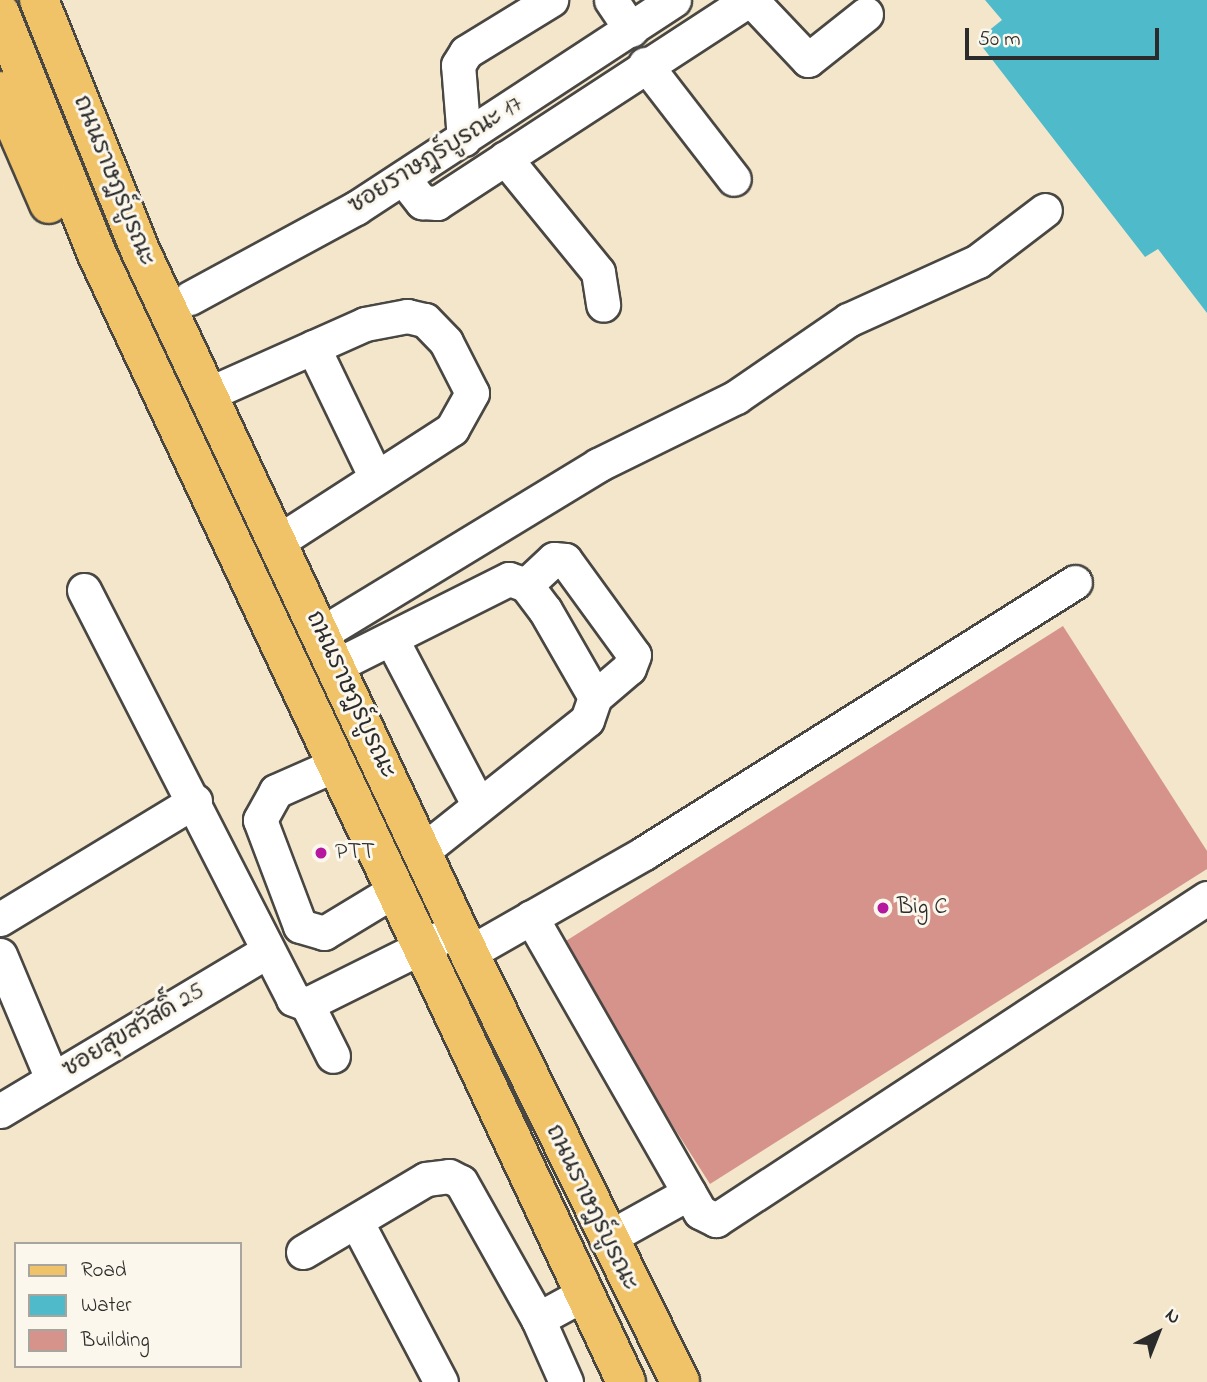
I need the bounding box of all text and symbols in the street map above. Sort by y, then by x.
scale bar [969,14,1163,58]
text: 50 m [978,25,1021,55]
street label: ถนนราษฎร์บูรณะ [66,91,160,271]
street label: ซอยราษฎร์บูรณะ 17 [344,91,528,221]
street label: ถนนราษฎร์บูรณะ [299,607,401,783]
place label: PTT [335,839,375,867]
marker: PTT [313,845,329,861]
place label: Big C [897,894,947,922]
marker: Big C [875,900,891,916]
street label: ซอยสุขสวัสดิ์ 25 [58,977,210,1085]
street label: ถนนราษฎร์บูรณะ [538,1120,644,1296]
legend [14,1242,242,1368]
text: Road [81,1256,127,1286]
text: Water [81,1291,132,1321]
north arrow [1123,1298,1193,1368]
text: N [1159,1303,1186,1331]
text: Building [81,1326,150,1356]

